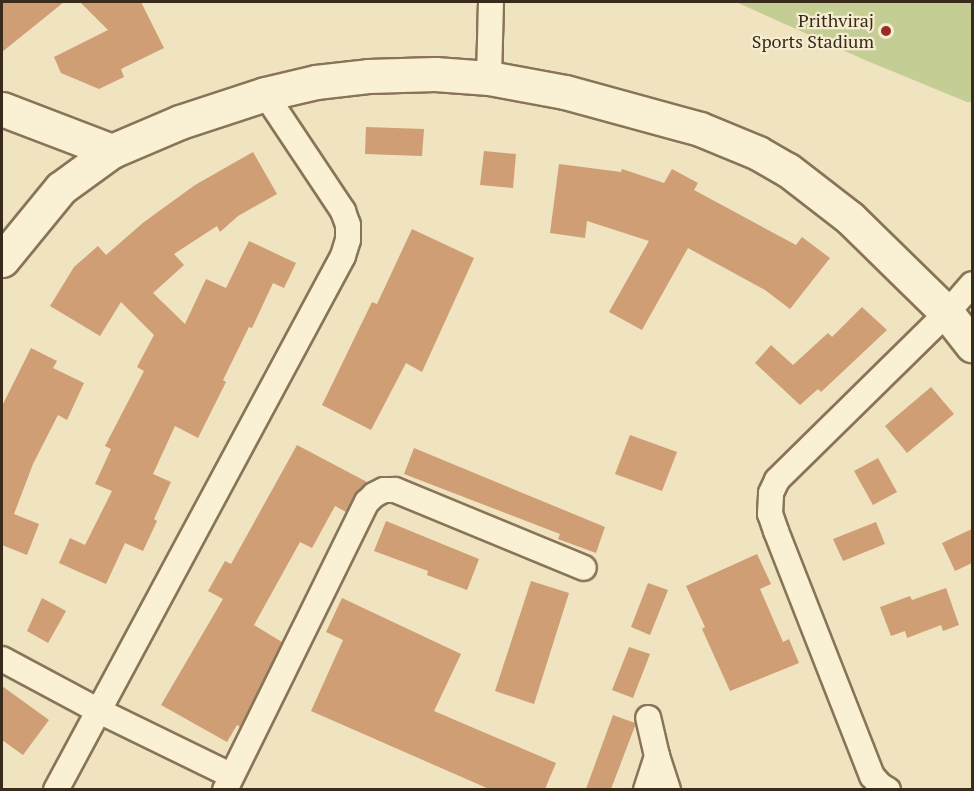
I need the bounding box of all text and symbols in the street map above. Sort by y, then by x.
place label: Prithviraj Sports Stadium [752,10,874,52]
marker: Prithviraj Sports Stadium [879,24,893,38]

